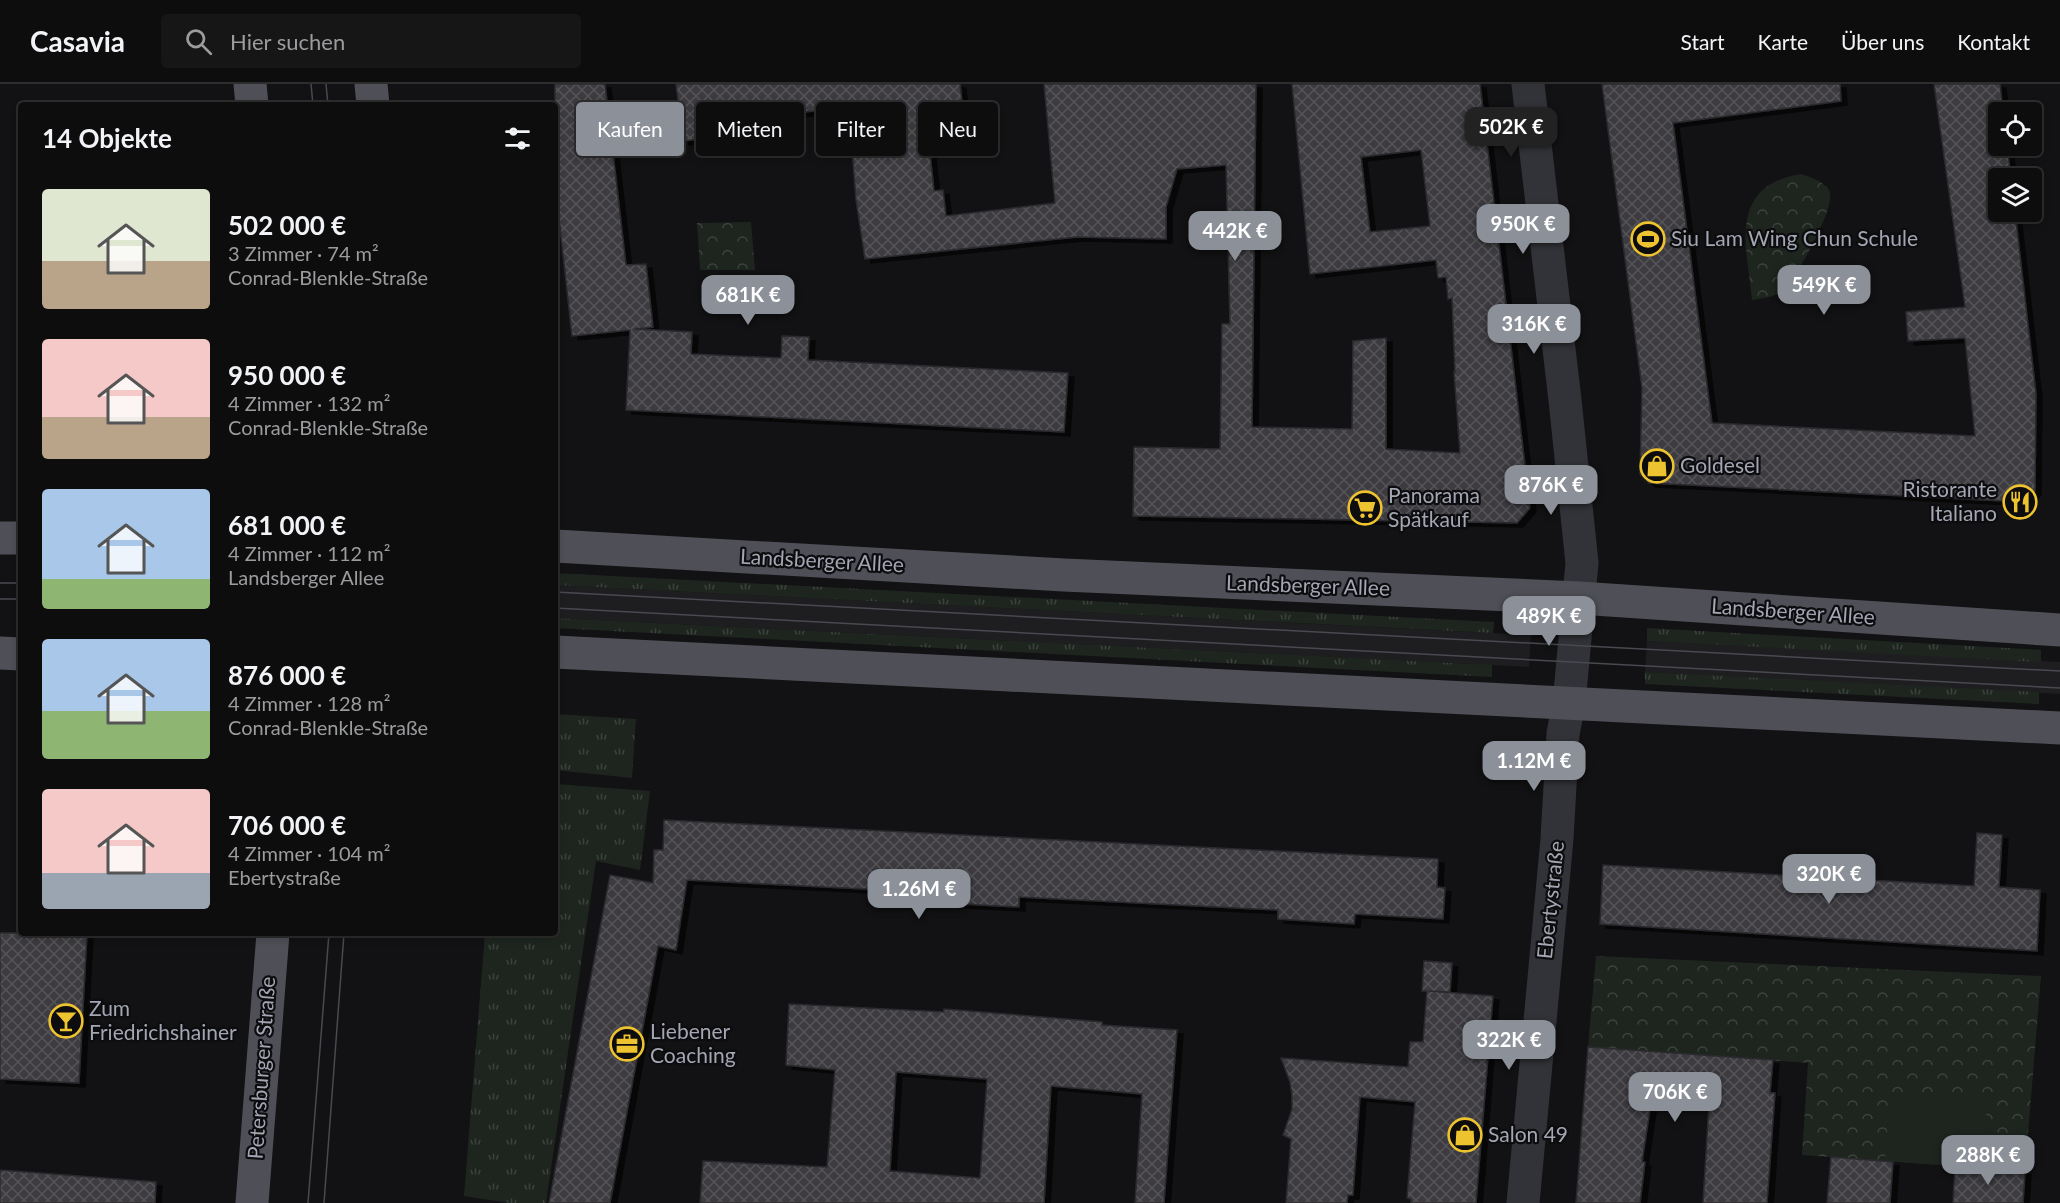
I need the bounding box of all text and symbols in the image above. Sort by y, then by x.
search box [161,14,581,68]
text: Casavia [30,24,125,58]
icon: search [182,25,215,58]
text: Hier suchen [230,28,345,55]
text: Start [1680,29,1725,54]
text: Karte [1758,29,1808,54]
text: Über uns [1841,29,1924,54]
text: Kontakt [1957,29,2030,54]
chip: Kaufen [576,102,684,156]
chip: Mieten [696,102,804,156]
chip: Filter [816,102,906,156]
chip: Neu [918,102,998,156]
map controls [1988,102,2042,222]
button: locate [1988,102,2042,156]
pin: 502K € [1462,107,1560,158]
text: 502K € [1479,114,1543,138]
text: 14 Objekte [42,122,172,154]
icon: filters [501,122,534,155]
button: layers [1988,168,2042,222]
pin: 950K € [1474,204,1572,255]
text: 502 000 € [228,209,346,241]
pin: 442K € [1186,211,1284,262]
text: 950K € [1491,211,1555,235]
icon: home [90,213,162,285]
text: 442K € [1203,218,1267,242]
sports icon: Siu Lam Wing Chun Schule [1630,221,1666,257]
place label: Siu Lam Wing Chun Schule [1671,225,1918,250]
text: 3 Zimmer · 74 m² [228,241,379,265]
text: Conrad-Blenkle-Straße [228,265,428,289]
pin: 549K € [1775,265,1873,316]
text: 549K € [1792,272,1856,296]
pin: 681K € [699,275,797,326]
text: 681K € [716,282,780,306]
pin: 316K € [1485,304,1583,355]
text: 316K € [1502,311,1566,335]
text: 950 000 € [228,359,346,391]
icon: home [90,363,162,435]
text: 4 Zimmer · 132 m² [228,391,390,415]
text: Conrad-Blenkle-Straße [228,415,428,439]
shop icon: Goldesel [1639,448,1675,484]
place label: Goldesel [1680,452,1760,477]
pin: 876K € [1502,465,1600,516]
text: 876K € [1519,472,1583,496]
place label: Ristorante Italiano [1902,476,1997,525]
place label: Panorama Spätkauf [1388,482,1480,531]
restaurant icon: Ristorante Italiano [2002,484,2038,520]
supermarket icon: Panorama Spätkauf [1347,490,1383,526]
text: 681 000 € [228,509,346,541]
icon: home [90,513,162,585]
text: 4 Zimmer · 112 m² [228,541,390,565]
street label: Landsberger Allee [740,543,905,576]
text: Landsberger Allee [228,565,384,589]
street label: Landsberger Allee [1226,569,1390,600]
street label: Landsberger Allee [1710,592,1876,629]
pin: 489K € [1500,596,1598,647]
text: 489K € [1517,603,1581,627]
text: 876 000 € [228,659,346,691]
icon: home [90,663,162,735]
text: 4 Zimmer · 128 m² [228,691,390,715]
text: Conrad-Blenkle-Straße [228,715,428,739]
pin: 1.12M € [1479,741,1589,792]
text: 1.12M € [1497,748,1571,772]
text: 706 000 € [228,809,346,841]
icon: home [90,813,162,885]
street label: Ebertystraße [1531,840,1568,960]
text: 4 Zimmer · 104 m² [228,841,390,865]
pin: 320K € [1780,854,1878,905]
text: 320K € [1797,861,1861,885]
text: Ebertystraße [228,865,341,889]
pin: 1.26M € [864,869,974,920]
text: 1.26M € [882,876,956,900]
street label: Petersburger Straße [242,976,279,1160]
place label: Zum Friedrichshainer [89,995,237,1044]
bar icon: Zum Friedrichshainer [48,1003,84,1039]
place label: Liebener Coaching [650,1018,736,1067]
pin: 322K € [1460,1020,1558,1071]
office icon: Liebener Coaching [609,1026,645,1062]
text: 322K € [1477,1027,1541,1051]
pin: 706K € [1626,1072,1724,1123]
text: 706K € [1643,1079,1707,1103]
shop icon: Salon 49 [1447,1117,1483,1153]
place label: Salon 49 [1488,1121,1568,1146]
pin: 288K € [1939,1135,2037,1186]
text: 288K € [1956,1142,2020,1166]

